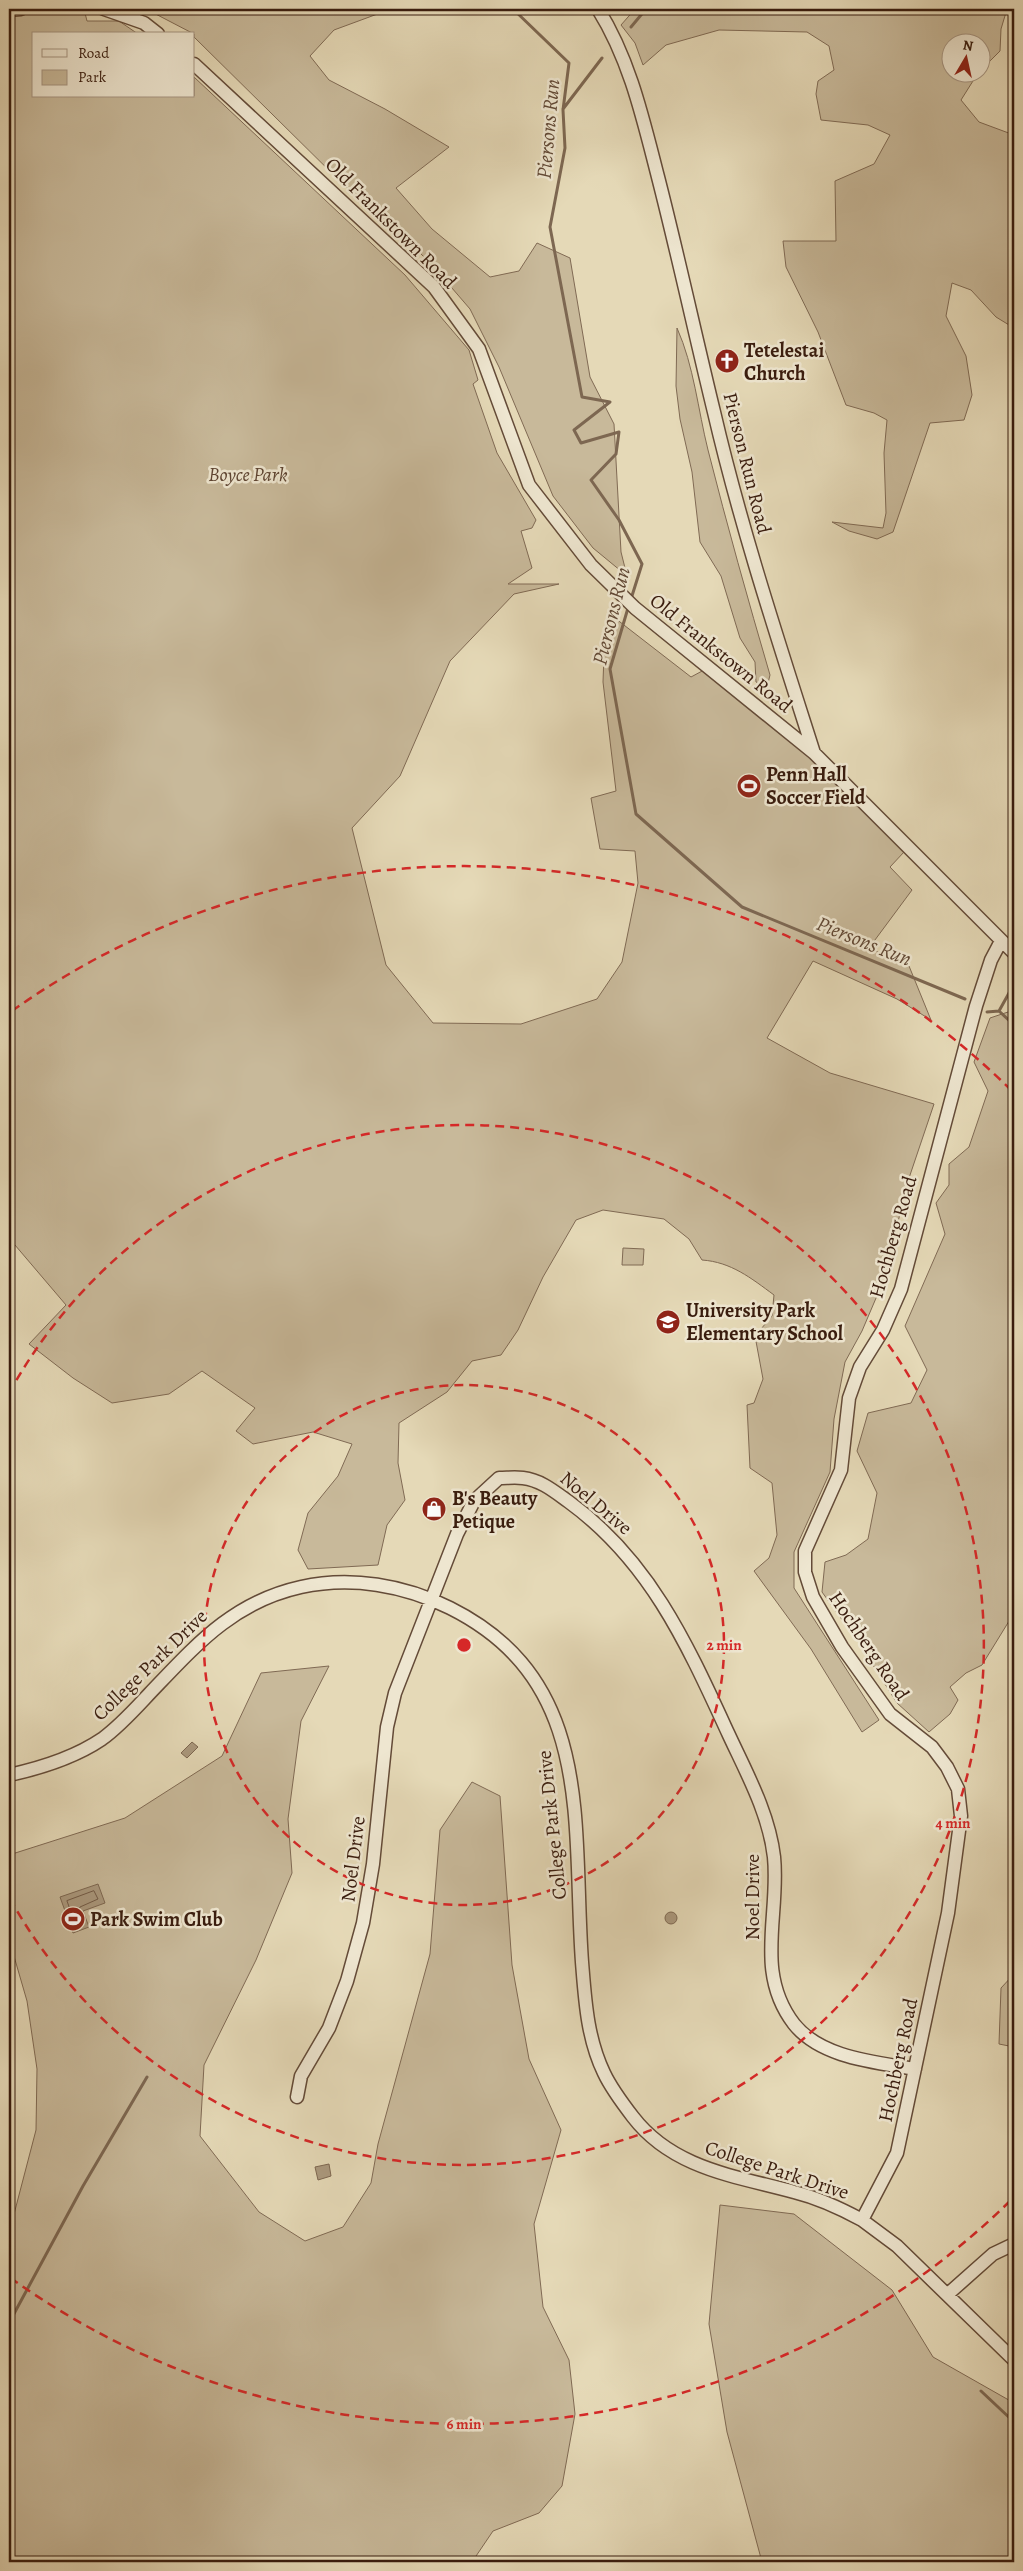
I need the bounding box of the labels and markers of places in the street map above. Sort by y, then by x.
place label: Tetelestai Church [744,337,824,387]
church icon: Tetelestai Church [714,348,740,374]
place label: Penn Hall Soccer Field [766,761,866,811]
sports icon: Penn Hall Soccer Field [736,773,762,799]
place label: University Park Elementary School [686,1297,844,1347]
school or university icon: University Park Elementary School [655,1309,681,1335]
place label: B's Beauty Petique [452,1485,538,1535]
shop icon: B's Beauty Petique [421,1496,447,1522]
centre of rings [455,1636,473,1654]
sports icon: Park Swim Club [60,1906,86,1932]
place label: Park Swim Club [90,1906,223,1933]

